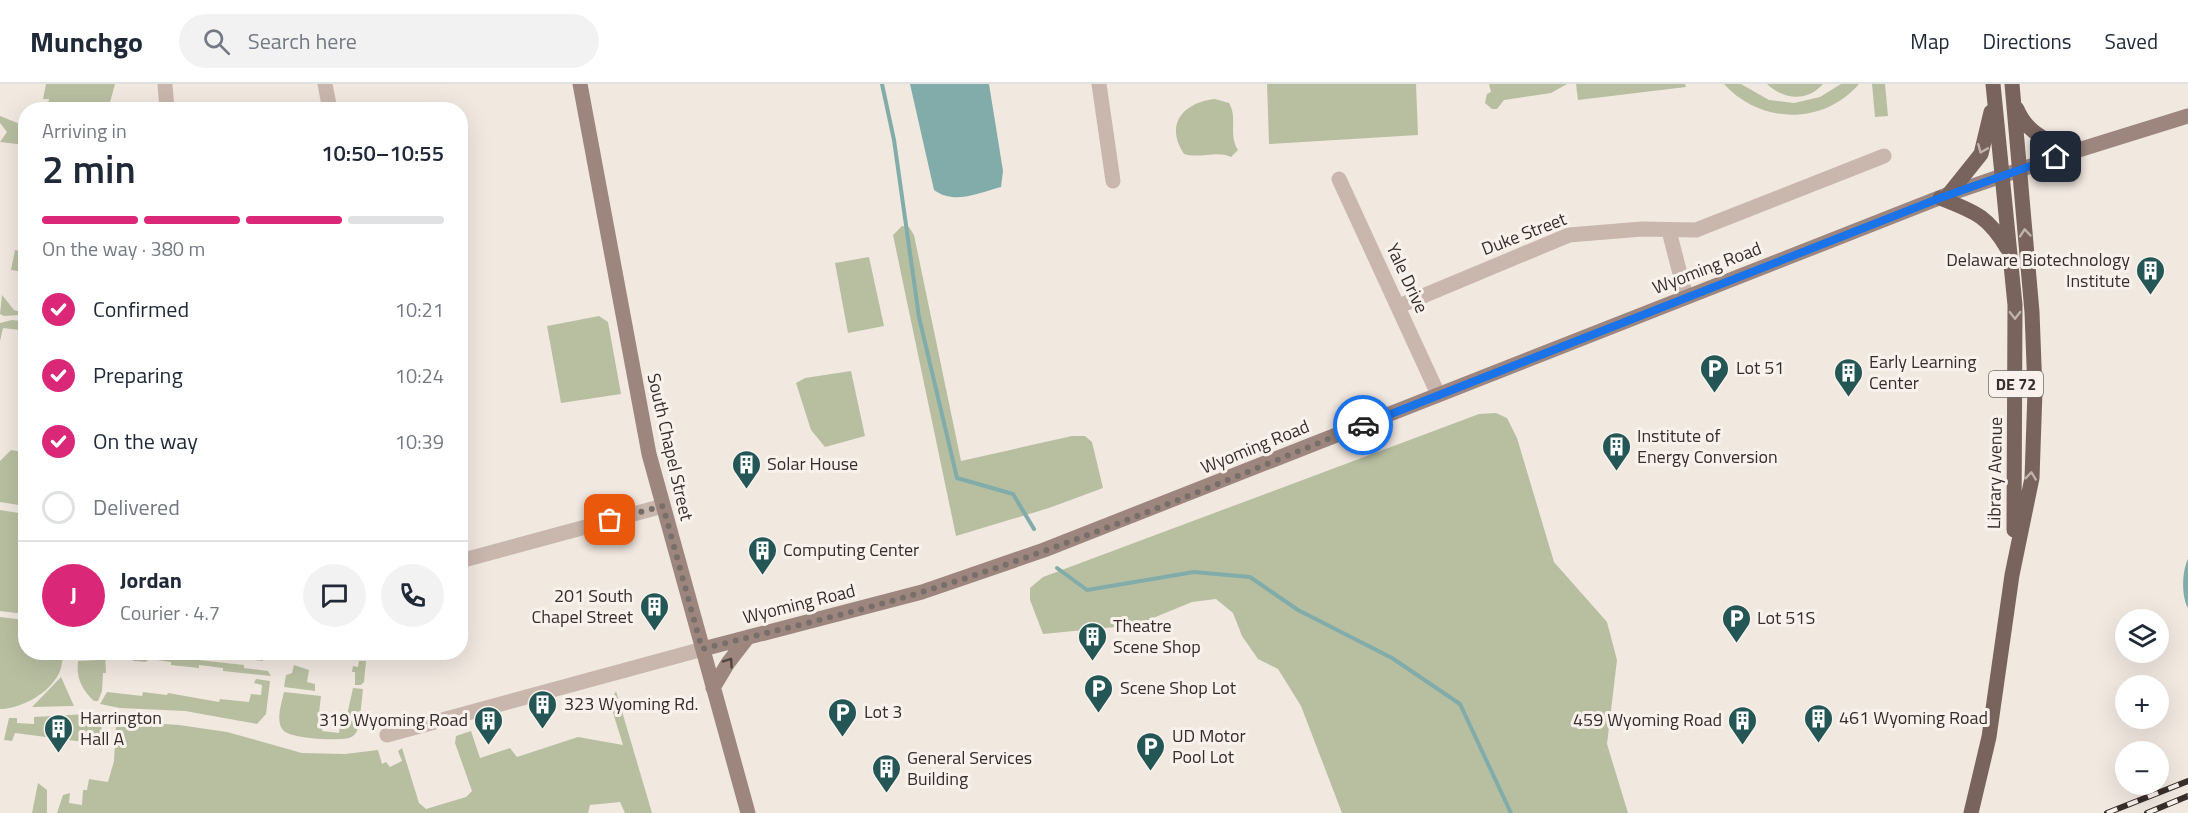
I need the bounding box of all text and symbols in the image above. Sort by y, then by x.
search box [179,14,599,68]
text: Munchgo [30,20,143,63]
text: Search here [248,24,357,58]
icon: search [200,25,233,58]
text: Map [1910,25,1950,57]
text: Directions [1983,25,2072,57]
text: Saved [2105,25,2158,57]
text: Arriving in [42,115,127,146]
pin [2030,131,2081,182]
text: 10:50–10:55 [321,136,444,170]
text: 2 min [42,139,136,198]
icon: home [2039,140,2072,173]
one-way arrow [1977,143,1989,154]
street label: Duke Street [1477,205,1571,262]
one-way arrow [2019,229,2032,238]
text: On the way · 380 m [42,233,205,264]
street label: Wyoming Road [1648,234,1765,301]
street label: Yale Drive [1380,239,1435,317]
place label: Delaware Biotechnology Institute [1946,246,2130,294]
building icon: Delaware Biotechnology Institute [2135,254,2167,296]
text: Confirmed [93,292,189,326]
icon: check [42,293,75,326]
text: 10:21 [395,294,444,325]
one-way arrow [2009,310,2021,319]
place label: Early Learning Center [1869,348,1976,396]
parking icon: Lot 51 [1699,352,1731,394]
place label: Lot 51 [1736,354,1784,381]
building icon: Early Learning Center [1832,356,1864,398]
text: Preparing [93,358,183,392]
icon: check [42,359,75,392]
text: 10:24 [395,360,444,391]
street label: South Chapel Street [640,371,701,524]
road number: DE 72 [1989,371,2043,397]
courier [1333,395,1393,455]
icon: car [1347,409,1380,442]
street label: Wyoming Road [1197,413,1313,481]
street label: Library Avenue [1980,417,2009,529]
place label: Institute of Energy Conversion [1637,422,1778,470]
text: On the way [93,424,198,458]
icon: check [42,425,75,458]
text: 10:39 [395,426,444,457]
building icon: Institute of Energy Conversion [1600,430,1632,472]
building icon: Solar House [730,448,762,490]
place label: Solar House [767,450,858,477]
one-way arrow [2024,472,2037,481]
text: Delivered [93,490,180,524]
pin [584,494,635,545]
icon: bag [593,503,626,536]
building icon: Computing Center [746,534,778,576]
place label: Computing Center [783,536,919,563]
text: Jordan [120,563,182,597]
button: chat [303,564,366,627]
button: phone [381,564,444,627]
street label: Wyoming Road [740,577,858,631]
text: J [70,578,77,612]
place label: 201 South Chapel Street [531,582,634,630]
building icon: 201 South Chapel Street [638,590,670,632]
text: Courier · 4.7 [120,597,220,628]
parking icon: Lot 51S [1720,602,1752,644]
place label: Lot 51S [1757,604,1815,631]
map controls [2115,609,2169,795]
button: layers [2115,609,2169,663]
place label: Theatre Scene Shop [1113,612,1201,660]
building icon: Theatre Scene Shop [1076,620,1108,662]
one-way arrow [722,657,733,668]
parking icon: Scene Shop Lot [1083,672,1115,714]
place label: Scene Shop Lot [1120,674,1237,701]
button: + [2115,675,2169,729]
building icon: 323 Wyoming Rd. [527,688,559,730]
place label: 323 Wyoming Rd. [564,690,698,717]
parking icon: Lot 3 [827,696,859,738]
place label: Lot 3 [864,698,902,725]
building icon: 461 Wyoming Road [1802,702,1834,744]
place label: Harrington Hall A [80,704,162,752]
building icon: 319 Wyoming Road [473,704,505,746]
building icon: 459 Wyoming Road [1727,704,1759,746]
place label: 461 Wyoming Road [1839,704,1988,731]
place label: 319 Wyoming Road [319,706,468,733]
place label: 459 Wyoming Road [1573,706,1722,733]
building icon: Harrington Hall A [43,712,75,754]
place label: UD Motor Pool Lot [1172,722,1246,770]
parking icon: UD Motor Pool Lot [1135,730,1167,772]
button: − [2115,741,2169,795]
place label: General Services Building [907,744,1032,792]
building icon: General Services Building [870,752,902,794]

